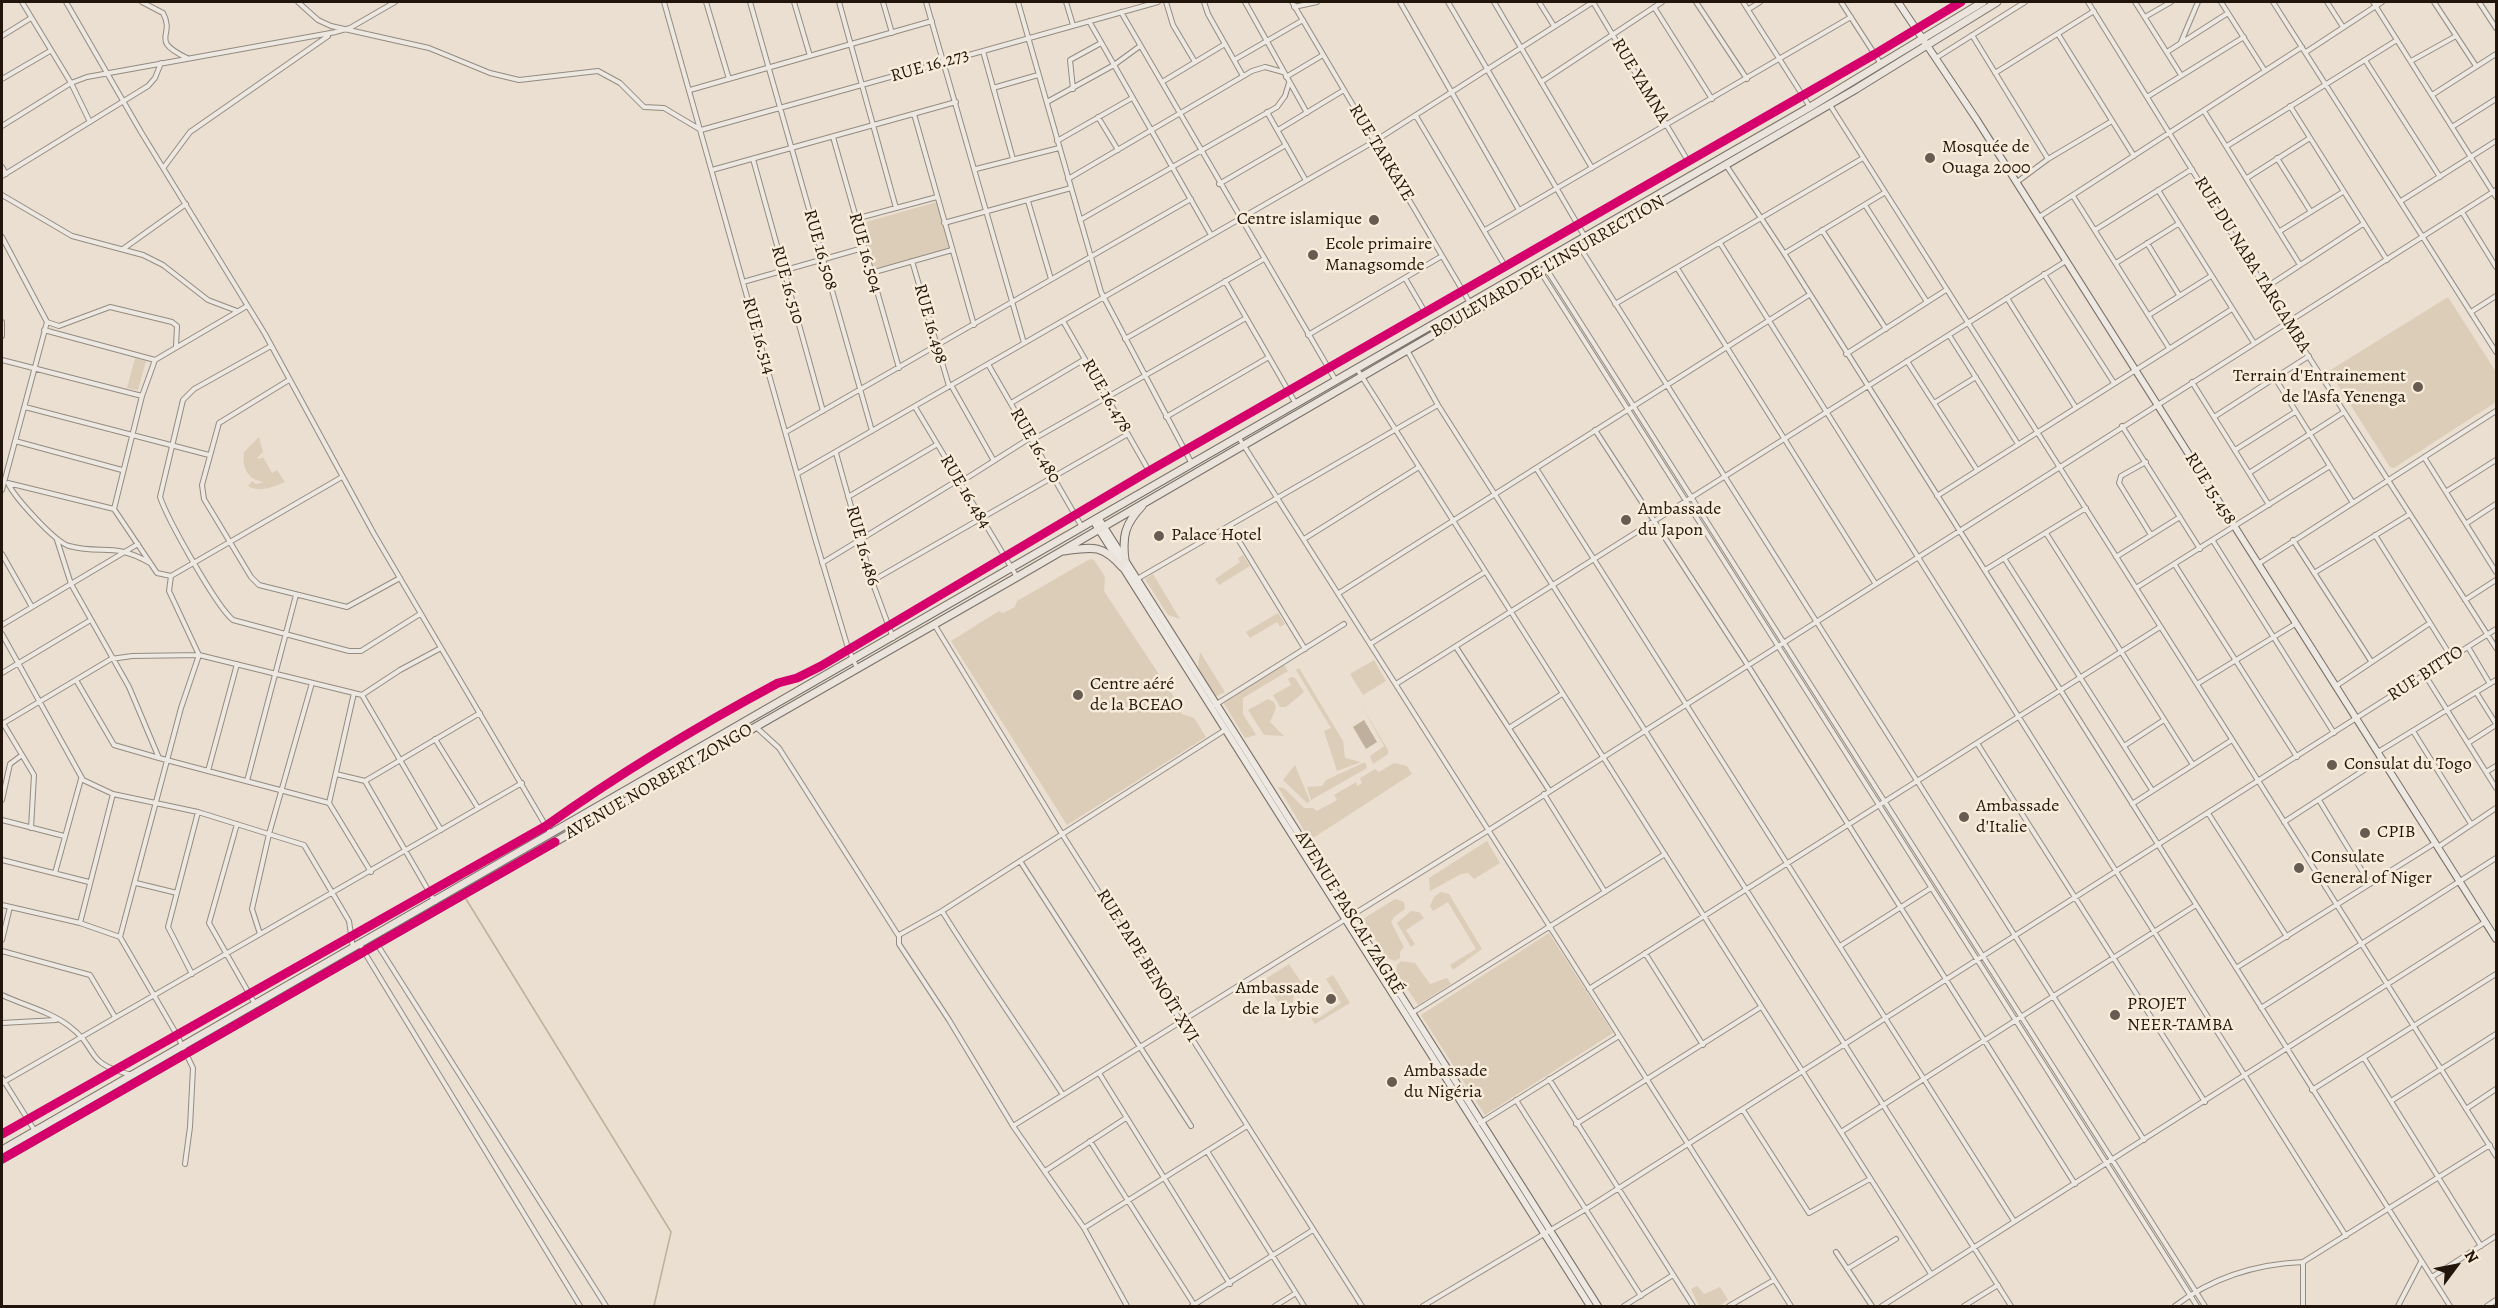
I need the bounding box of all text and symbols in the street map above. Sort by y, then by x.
street label: RUE YAMNA [1606,35,1674,127]
street label: RUE 16.273 [888,45,972,87]
street label: RUE TARKAYE [1344,101,1418,205]
place label: Mosquée de Ouaga 2000 [1942,137,2031,180]
marker: Mosquée de Ouaga 2000 [1923,151,1937,165]
street label: RUE DU NABA TARGAMBA [2189,173,2315,357]
street label: BOULEVARD DE L'INSURRECTION [1427,191,1669,343]
street label: RUE 16.508 [798,207,842,293]
place label: Centre islamique [1237,209,1362,231]
street label: RUE 16.504 [843,210,887,296]
marker: Centre islamique [1367,213,1381,227]
place label: Ecole primaire Managsomde [1325,234,1432,276]
street label: RUE 16.510 [766,243,808,327]
marker: Ecole primaire Managsomde [1306,248,1320,262]
street label: RUE 16.498 [908,282,952,366]
street label: RUE 16.514 [737,295,779,377]
street label: RUE 16.478 [1076,355,1136,437]
place label: Terrain d'Entrainement de l'Asfa Yenenga [2233,366,2406,409]
marker: Terrain d'Entrainement de l'Asfa Yenenga [2411,380,2425,394]
street label: RUE 16.480 [1005,404,1065,488]
street label: RUE 15.458 [2179,449,2241,529]
street label: RUE 16.484 [935,451,995,533]
place label: Ambassade du Japon [1638,499,1721,542]
street label: RUE 16.486 [840,503,884,589]
marker: Ambassade du Japon [1619,513,1633,527]
place label: Palace Hotel [1171,525,1261,547]
marker: Palace Hotel [1152,529,1166,543]
street label: RUE BITTO [2384,642,2468,706]
place label: Centre aéré de la BCEAO [1090,674,1183,716]
marker: Centre aéré de la BCEAO [1071,688,1085,702]
street label: AVENUE NORBERT ZONGO [561,719,757,845]
place label: Consulat du Togo [2344,754,2472,776]
marker: Consulat du Togo [2325,758,2339,772]
place label: Ambassade d'Italie [1976,796,2059,838]
marker: Ambassade d'Italie [1957,810,1971,824]
place label: CPIB [2377,822,2415,844]
marker: CPIB [2358,826,2372,840]
street label: AVENUE PASCAL ZAGRÉ [1290,827,1408,999]
place label: Consulate General of Niger [2311,847,2432,890]
marker: Consulate General of Niger [2292,861,2306,875]
street label: RUE PAPE BENOÎT XVI [1091,885,1203,1047]
place label: Ambassade de la Lybie [1236,978,1319,1020]
marker: Ambassade de la Lybie [1324,992,1338,1006]
place label: PROJET NEER-TAMBA [2127,994,2233,1036]
marker: PROJET NEER-TAMBA [2108,1008,2122,1022]
place label: Ambassade du Nigéria [1404,1061,1487,1104]
marker: Ambassade du Nigéria [1385,1075,1399,1089]
north arrow [2426,1236,2486,1296]
text: N [2459,1246,2484,1267]

